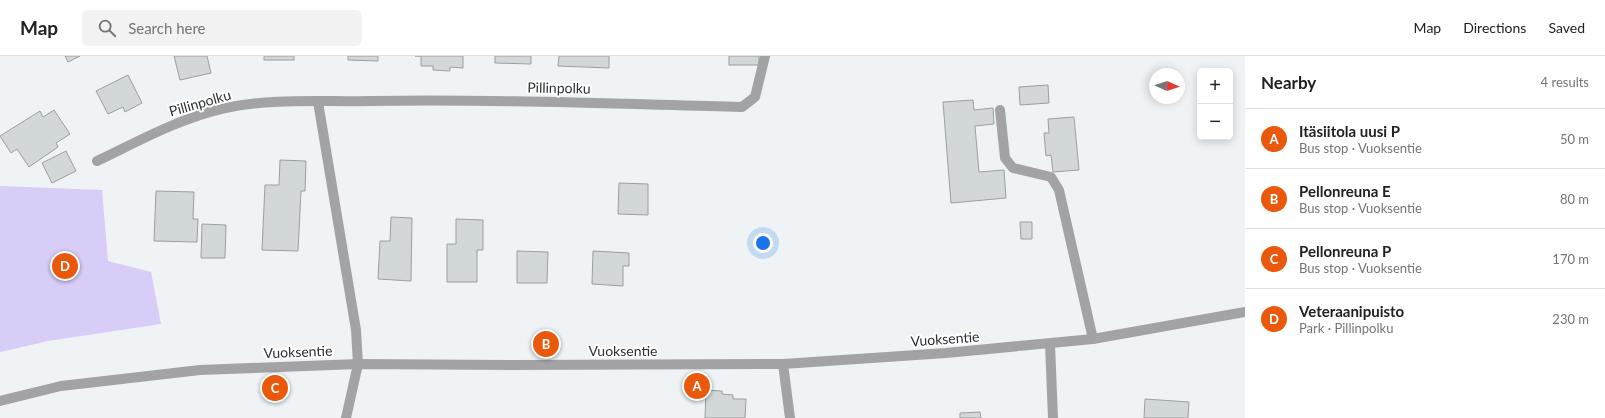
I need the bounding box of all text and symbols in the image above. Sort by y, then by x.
search box [82,10,362,46]
text: Map [20,16,58,39]
icon: search [96,17,118,39]
text: Search here [128,19,206,37]
text: Map [1414,19,1441,36]
text: Directions [1463,19,1526,36]
text: Saved [1548,19,1585,36]
north arrow [1149,68,1185,104]
map controls [1197,68,1233,140]
button: + [1197,68,1233,104]
text: Nearby [1261,72,1316,93]
text: 4 results [1541,74,1589,90]
street label: Pillinpolku [527,78,591,97]
street label: Pillinpolku [167,86,233,119]
button: − [1197,104,1233,140]
text: Itäsiitola uusi P [1299,122,1400,140]
text: A [1269,131,1279,147]
text: 50 m [1560,131,1589,147]
text: Bus stop · Vuoksentie [1299,140,1422,156]
text: Pellonreuna E [1299,182,1391,200]
text: B [1270,191,1278,207]
text: 80 m [1560,191,1589,207]
text: Bus stop · Vuoksentie [1299,200,1422,216]
your location [753,233,773,253]
text: Pellonreuna P [1299,242,1391,260]
pin: D [52,251,78,281]
text: C [1270,251,1278,267]
text: 170 m [1552,251,1589,267]
text: Bus stop · Vuoksentie [1299,260,1422,276]
text: Veteraanipuisto [1299,302,1404,320]
text: D [1269,311,1279,327]
text: 230 m [1552,311,1589,327]
text: Park · Pillinpolku [1299,320,1393,336]
street label: Vuoksentie [910,328,980,349]
pin: B [533,329,559,359]
street label: Vuoksentie [263,342,333,361]
street label: Vuoksentie [589,342,657,359]
pin: A [684,371,710,401]
pin: C [262,373,288,403]

